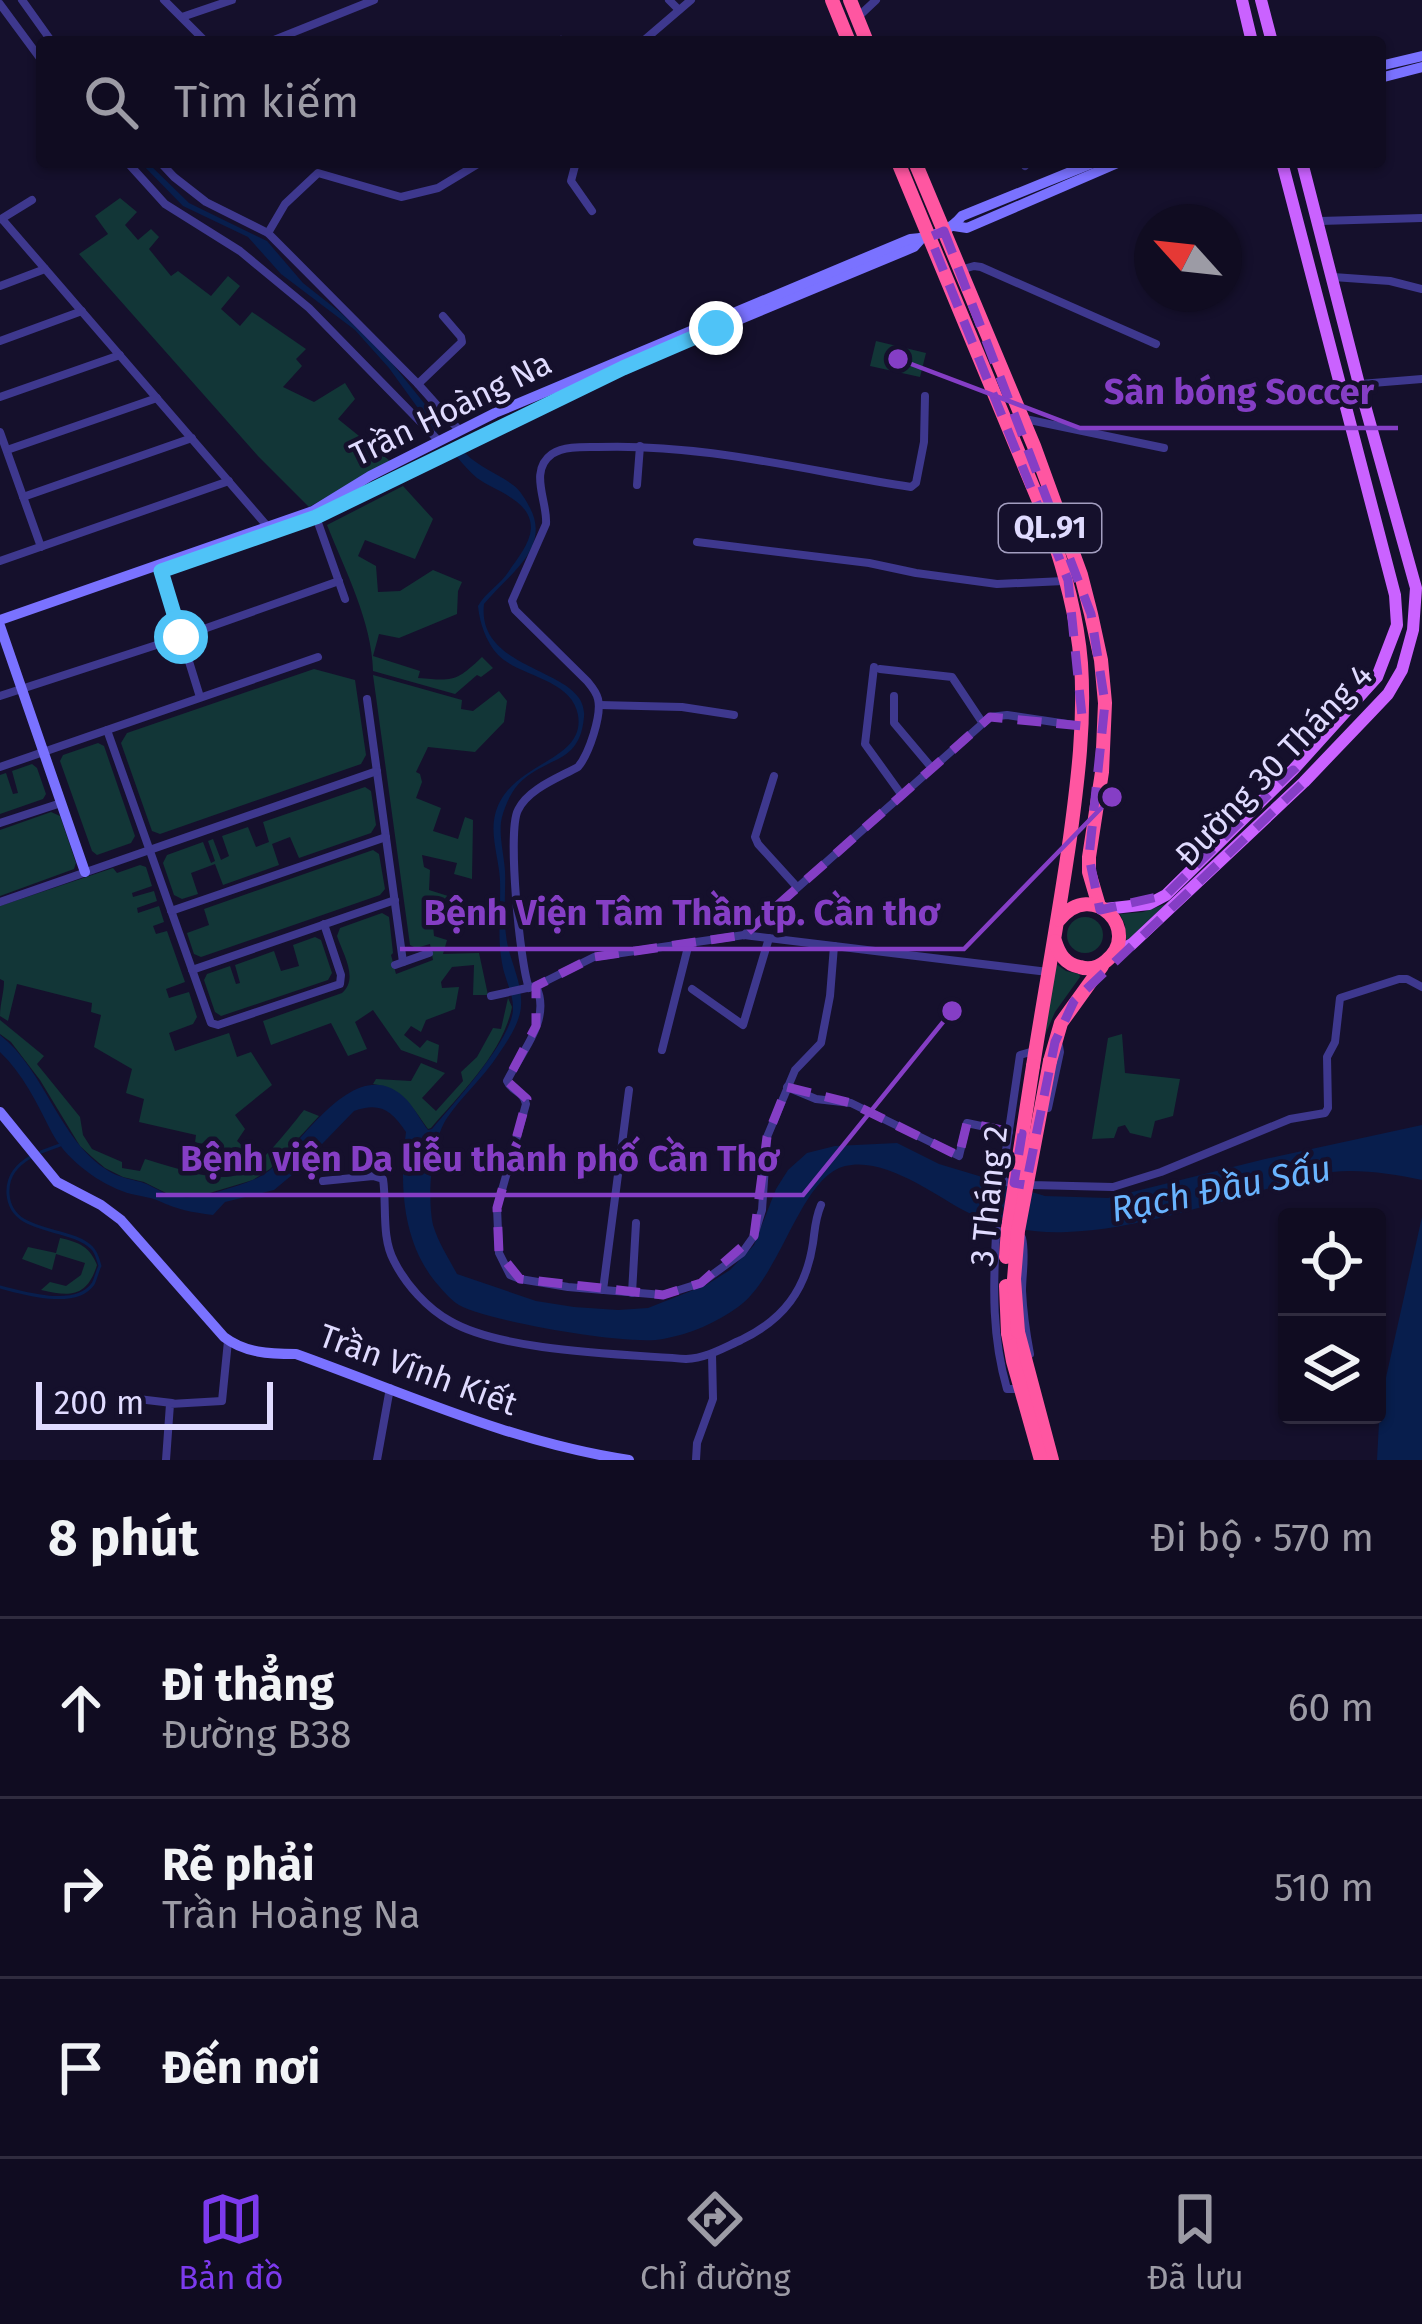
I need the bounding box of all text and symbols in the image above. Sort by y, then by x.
search box [36,36,1386,168]
icon: search [78,69,144,135]
text: Tìm kiếm [174,75,359,129]
north arrow [1134,204,1242,312]
route end [689,301,743,355]
street label: Trần Hoàng Na [344,343,558,475]
callout: Sân bóng Soccer [1080,356,1398,428]
text: Sân bóng Soccer [1104,370,1375,414]
road number: QL.91 [999,504,1101,552]
route start [154,610,208,664]
street label: Đường 30 Tháng 4 [1167,655,1381,875]
callout: Bệnh Viện Tâm Thần tp. Cần thơ [400,877,964,949]
text: Bệnh Viện Tâm Thần tp. Cần thơ [424,889,941,935]
callout: Bệnh viện Da liễu thành phố Cần Thơ [156,1123,803,1195]
street label: 3 Tháng 2 [962,1124,1016,1268]
text: Bệnh viện Da liễu thành phố Cần Thơ [180,1135,780,1181]
water label: Rạch Đầu Sấu [1107,1146,1335,1232]
map controls [1278,1208,1386,1424]
button: locate [1278,1208,1386,1316]
street label: Trần Vĩnh Kiết [314,1316,523,1424]
button: layers [1278,1316,1386,1424]
scale bar [36,1376,273,1429]
text: 200 m [54,1383,144,1423]
text: 8 phút [48,1507,198,1569]
text: Đi bộ · 570 m [1150,1515,1374,1561]
text: Đi thẳng [162,1658,334,1712]
icon: ahead [48,1675,114,1741]
text: 60 m [1288,1685,1374,1731]
text: Đường B38 [162,1712,352,1758]
text: Rẽ phải [162,1838,315,1892]
icon: right [48,1855,114,1921]
text: 510 m [1274,1865,1374,1911]
text: Trần Hoàng Na [162,1892,421,1938]
icon: arrive [48,2035,114,2101]
text: Đến nơi [162,2041,320,2095]
tab: Bản đồ [178,2186,284,2298]
tab: Chỉ đường [640,2186,791,2298]
tab: Đã lưu [1147,2186,1244,2298]

